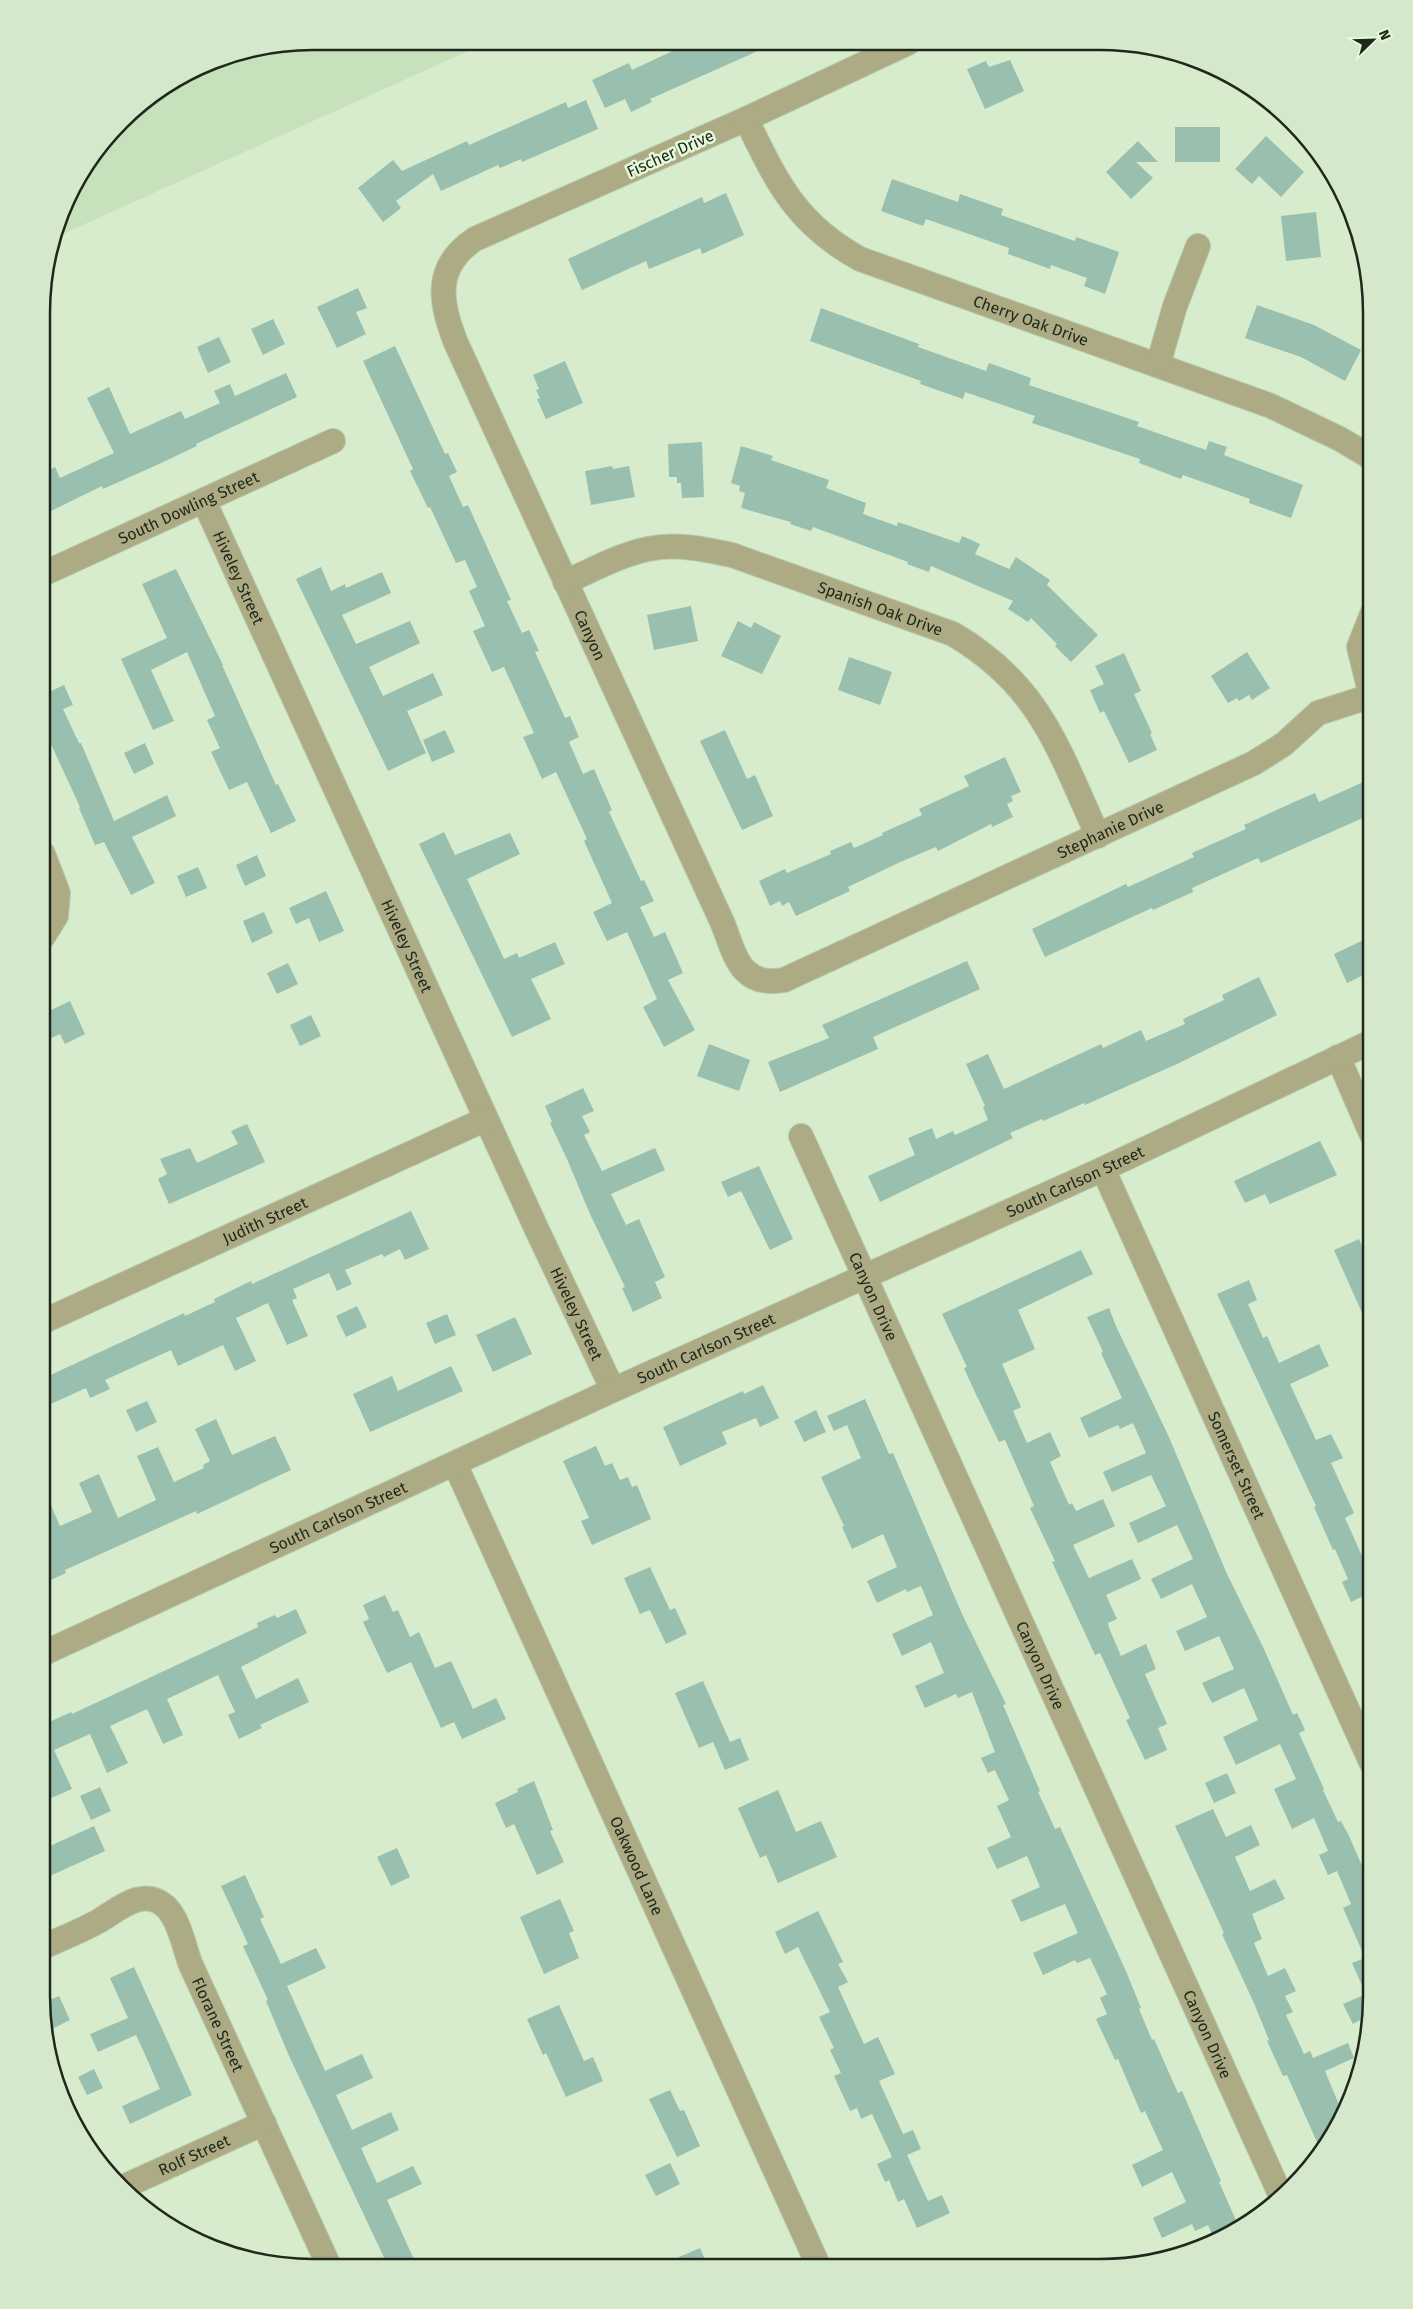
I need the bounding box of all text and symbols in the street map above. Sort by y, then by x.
north arrow [1348,15,1398,65]
text: N [1375,28,1394,43]
street label: Fischer Drive [624,126,717,181]
street label: Cherry Oak Drive [971,291,1091,350]
street label: South Dowling Street [115,467,262,548]
street label: Hiveley Street [209,528,268,628]
street label: Spanish Oak Drive [815,577,945,640]
street label: Canyon [570,607,610,663]
street label: Stephanie Drive [1054,797,1167,863]
street label: Hiveley Street [377,896,436,996]
street label: South Carlson Street [1003,1142,1147,1221]
street label: Judith Street [220,1193,311,1248]
street label: Canyon Drive [845,1249,901,1344]
street label: Hiveley Street [546,1264,607,1364]
street label: South Carlson Street [634,1309,778,1388]
street label: Somerset Street [1204,1409,1269,1522]
street label: South Carlson Street [266,1478,410,1558]
street label: Canyon Drive [1012,1618,1068,1713]
street label: Oakwood Lane [606,1813,667,1918]
street label: Florane Street [188,1974,248,2075]
street label: Canyon Drive [1179,1987,1236,2082]
street label: Rolf Street [155,2131,233,2180]

